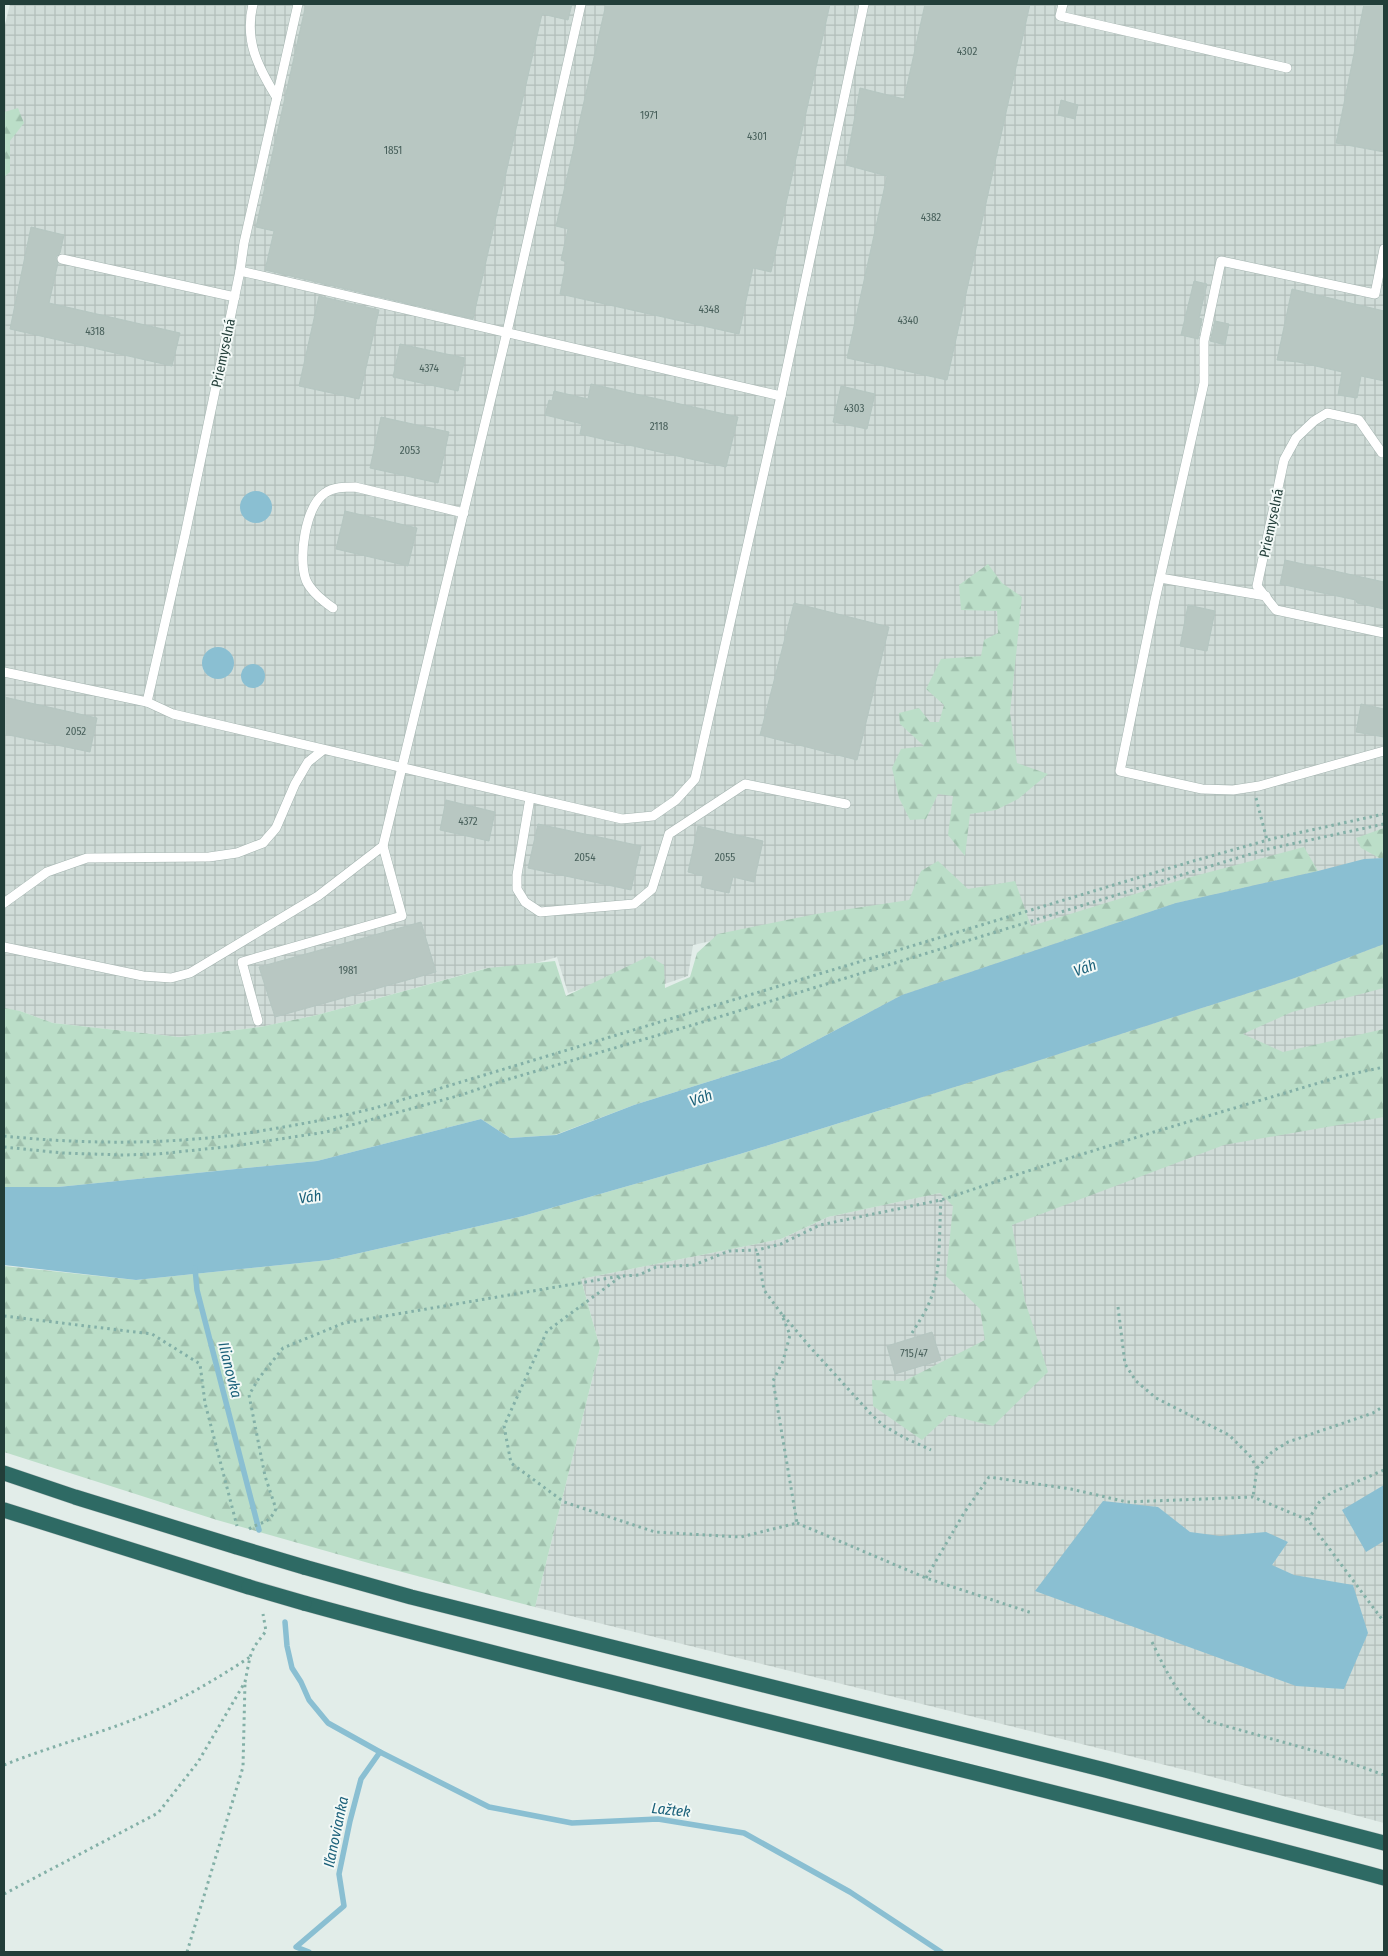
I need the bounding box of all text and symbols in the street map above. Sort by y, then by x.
house number: 4302 [957,45,977,58]
house number: 1971 [640,109,658,122]
house number: 4301 [747,130,767,143]
house number: 1851 [384,144,402,157]
house number: 4382 [921,211,941,224]
house number: 4348 [699,303,720,316]
house number: 4340 [897,314,919,327]
street label: Priemyselná [208,317,239,389]
house number: 4318 [85,325,105,338]
house number: 4374 [419,362,439,375]
house number: 4303 [844,402,864,415]
house number: 2118 [650,420,669,433]
house number: 2053 [400,444,420,457]
street label: Priemyselná [1256,487,1287,559]
house number: 2052 [66,725,86,738]
house number: 4372 [458,815,478,828]
house number: 2054 [575,851,596,864]
house number: 2055 [715,851,735,864]
water label: Váh [1071,956,1099,980]
house number: 1981 [338,964,358,977]
water label: Váh [687,1086,715,1110]
water label: Váh [297,1187,323,1207]
water label: Ilianovka [214,1340,246,1400]
house number: 715/47 [900,1347,928,1360]
water label: Iľanovianka [320,1795,352,1869]
water label: Lažtek [651,1799,692,1821]

